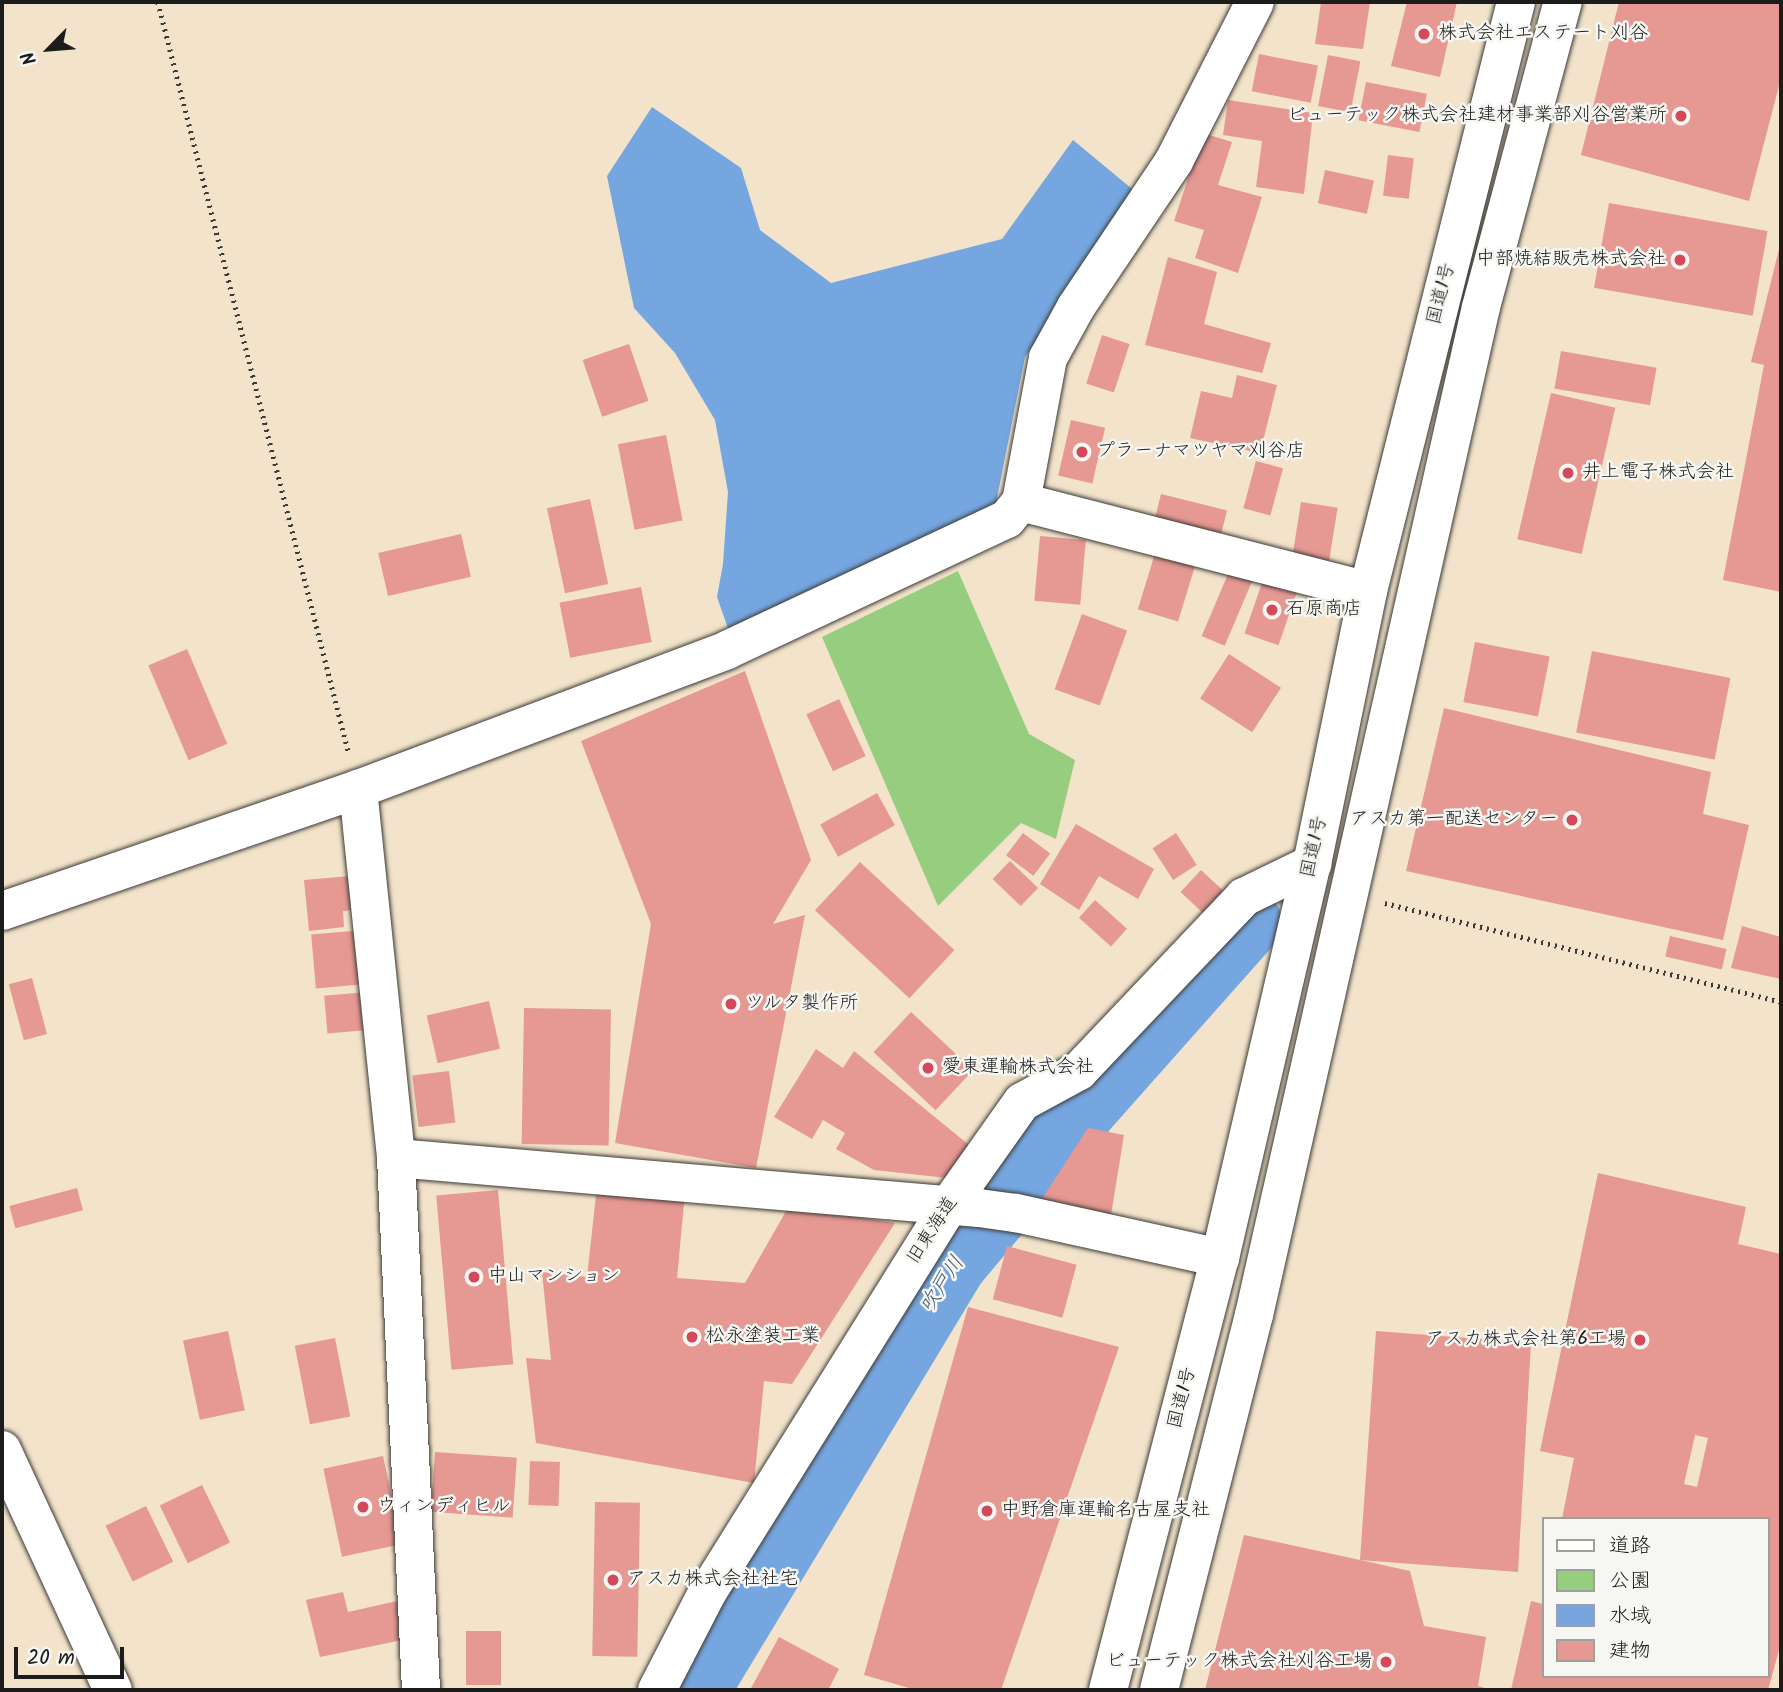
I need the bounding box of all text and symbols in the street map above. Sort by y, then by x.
north arrow [14,14,84,84]
place label: 株式会社エステート刈谷 [1438,23,1647,45]
marker: 株式会社エステート刈谷 [1416,26,1432,42]
text: N [14,46,46,70]
place label: ビューテック株式会社建材事業部刈谷営業所 [1287,105,1667,127]
marker: ビューテック株式会社建材事業部刈谷営業所 [1673,108,1689,124]
place label: 中部焼結販売株式会社 [1476,249,1666,271]
marker: 中部焼結販売株式会社 [1672,252,1688,268]
street label: 国道1号 [1423,261,1461,327]
place label: プラーナマツヤマ刈谷店 [1096,441,1305,463]
marker: プラーナマツヤマ刈谷店 [1074,444,1090,460]
place label: 井上電子株式会社 [1582,462,1734,484]
marker: 井上電子株式会社 [1560,465,1576,481]
place label: 石原商店 [1286,599,1362,621]
marker: 石原商店 [1264,602,1280,618]
place label: アスカ第一配送センター [1349,809,1558,831]
marker: アスカ第一配送センター [1564,812,1580,828]
street label: 国道1号 [1297,814,1333,880]
place label: ツルタ製作所 [745,993,859,1015]
marker: ツルタ製作所 [723,996,739,1012]
place label: 愛東運輸株式会社 [942,1057,1094,1079]
marker: 愛東運輸株式会社 [920,1060,936,1076]
street label: 旧東海道 [903,1193,963,1269]
water label: 吹戸川 [915,1252,971,1318]
place label: 中山マンション [488,1266,621,1288]
marker: 中山マンション [466,1269,482,1285]
place label: 松永塗装工業 [706,1326,820,1348]
marker: 松永塗装工業 [684,1329,700,1345]
place label: アスカ株式会社第6工場 [1425,1329,1626,1351]
marker: アスカ株式会社第6工場 [1632,1332,1648,1348]
street label: 国道1号 [1164,1365,1202,1431]
place label: ウィンディヒル [377,1496,510,1518]
marker: ウィンディヒル [355,1499,371,1515]
place label: 中野倉庫運輸名古屋支社 [1001,1500,1210,1522]
marker: 中野倉庫運輸名古屋支社 [979,1503,995,1519]
legend [1542,1517,1769,1678]
text: 道路 [1609,1530,1651,1563]
text: 公園 [1609,1565,1651,1598]
place label: アスカ株式会社社宅 [627,1569,798,1591]
marker: アスカ株式会社社宅 [605,1572,621,1588]
text: 水域 [1609,1600,1651,1633]
scale bar [18,1632,128,1676]
text: 建物 [1609,1635,1651,1668]
text: 20 m [27,1642,75,1675]
place label: ビューテック株式会社刈谷工場 [1106,1651,1372,1673]
marker: ビューテック株式会社刈谷工場 [1378,1654,1394,1670]

